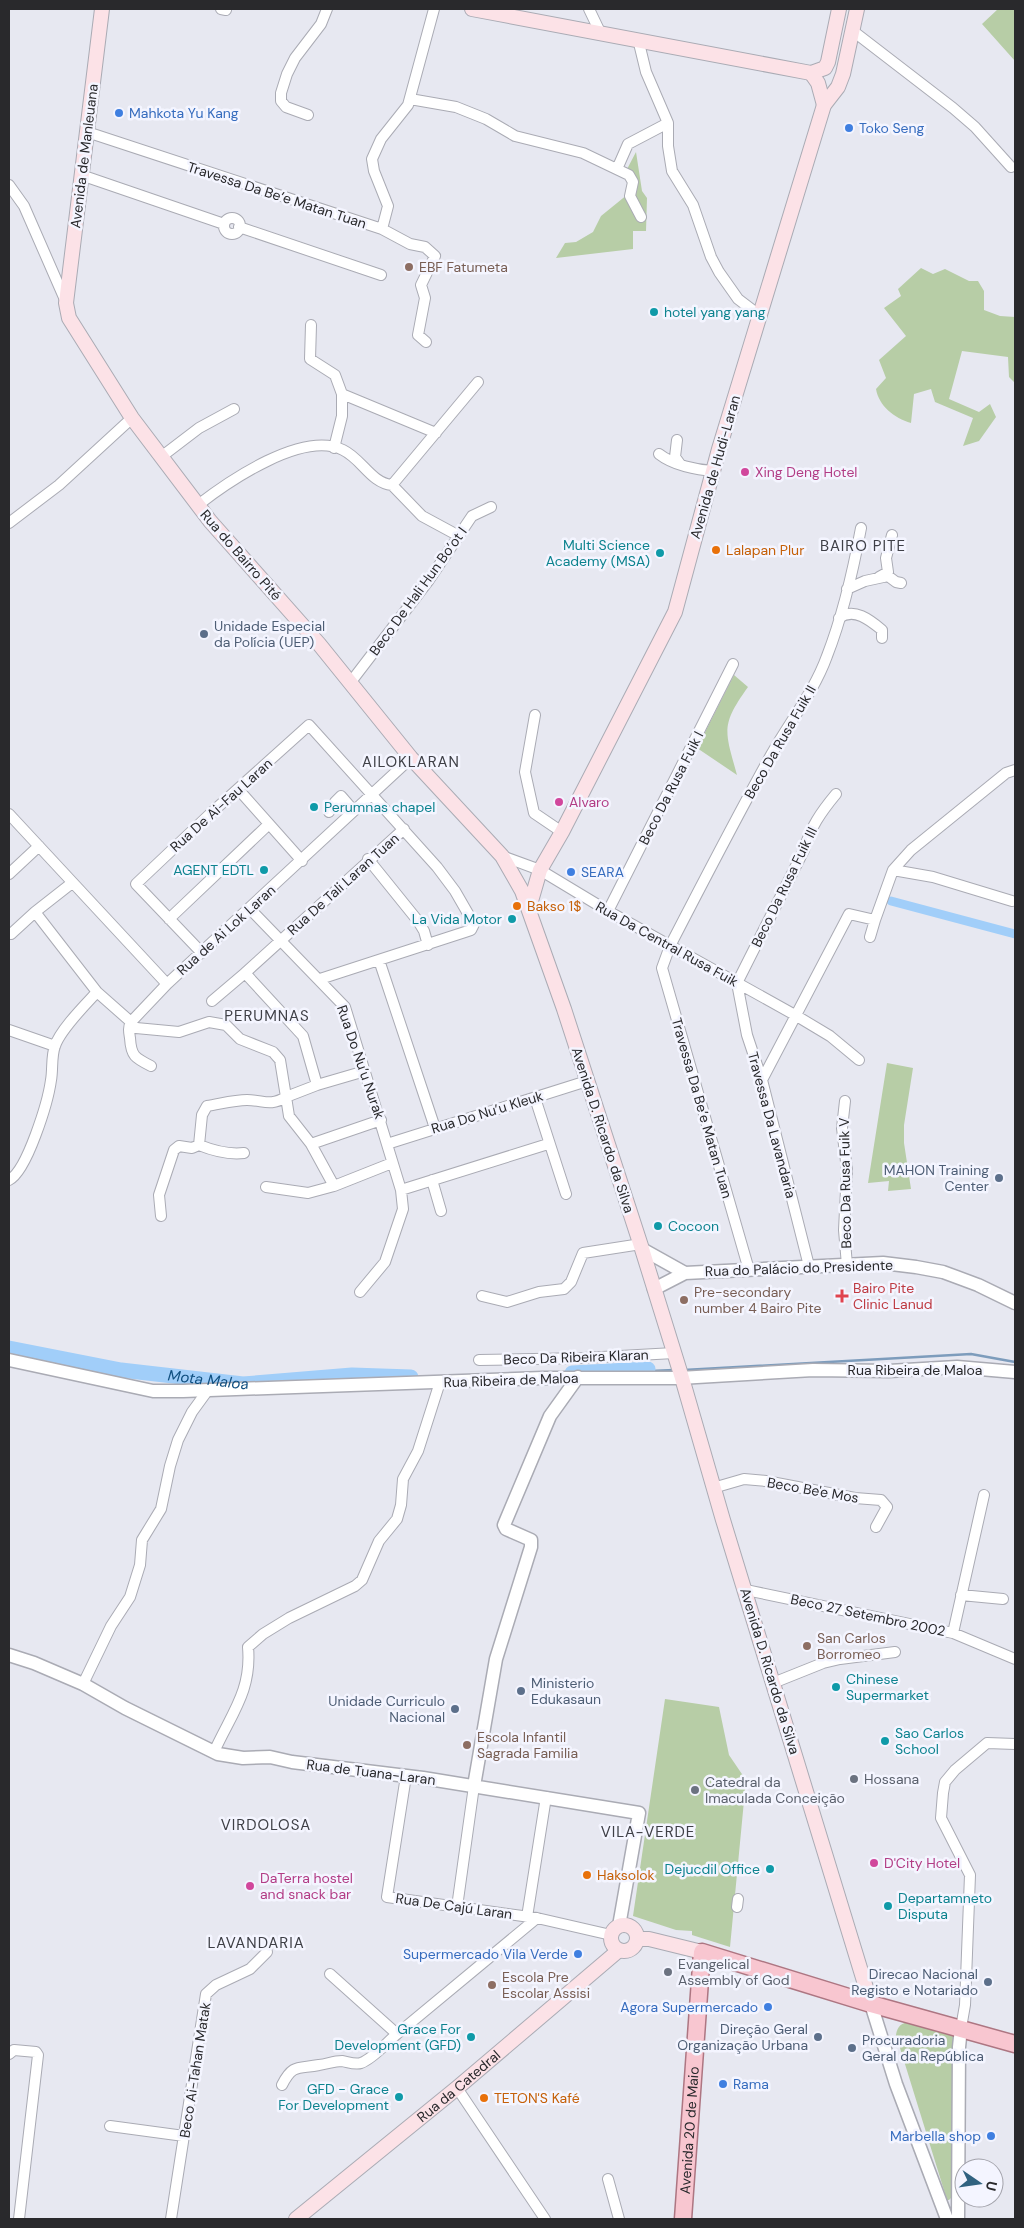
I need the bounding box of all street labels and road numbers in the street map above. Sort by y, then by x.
street label: Avenida de Manleuana [66,83,102,229]
street label: Travessa Da Be’e Matan Tuan [185,158,369,232]
street label: Avenida de Hudi-Laran [686,393,744,541]
street label: Rua do Bairro Pité [197,506,285,604]
street label: Beco De Hali Hun Bo’ot I [365,523,471,659]
street label: Beco Da Rusa Fuik II [740,682,820,802]
street label: Beco Da Rusa Fuik I [635,728,707,848]
street label: Rua De Ai-Fau Laran [166,754,276,856]
street label: Beco Da Rusa Fuik III [747,824,821,950]
street label: Rua De Tali Laran Tuan [283,829,403,939]
street label: Rua de Ai Lok Laran [173,881,279,979]
street label: Rua Da Central Rusa Fuik [592,897,742,991]
street label: Rua Do Nu’u Nurak [333,1003,389,1121]
street label: Travessa Da Be’e Matan Tuan [668,1016,736,1200]
street label: Avenida D. Ricardo da Silva [568,1045,638,1215]
street label: Travessa Da Lavandaria [744,1050,800,1200]
street label: Rua Do Nu’u Kleuk [429,1086,545,1138]
street label: Beco Da Rusa Fuik V [835,1117,855,1249]
street label: Rua do Palácio do Presidente [705,1256,893,1280]
street label: Beco Da Ribeira Klaran [503,1345,649,1369]
street label: Rua Ribeira de Maloa [848,1361,982,1379]
street label: Rua Ribeira de Maloa [443,1369,579,1391]
street label: Beco Be'e Mos [766,1473,860,1507]
street label: Avenida D. Ricardo da Silva [736,1586,804,1756]
street label: Beco 27 Setembro 2002 [789,1590,947,1640]
street label: Rua de Tuana-Laran [305,1755,437,1789]
street label: Rua De Cajú Laran [395,1889,513,1923]
street label: Beco Ai-Tahan Matak [175,2001,215,2139]
street label: Rua da Catedral [413,2046,504,2126]
street label: Avenida 20 de Maio [676,2066,703,2195]

